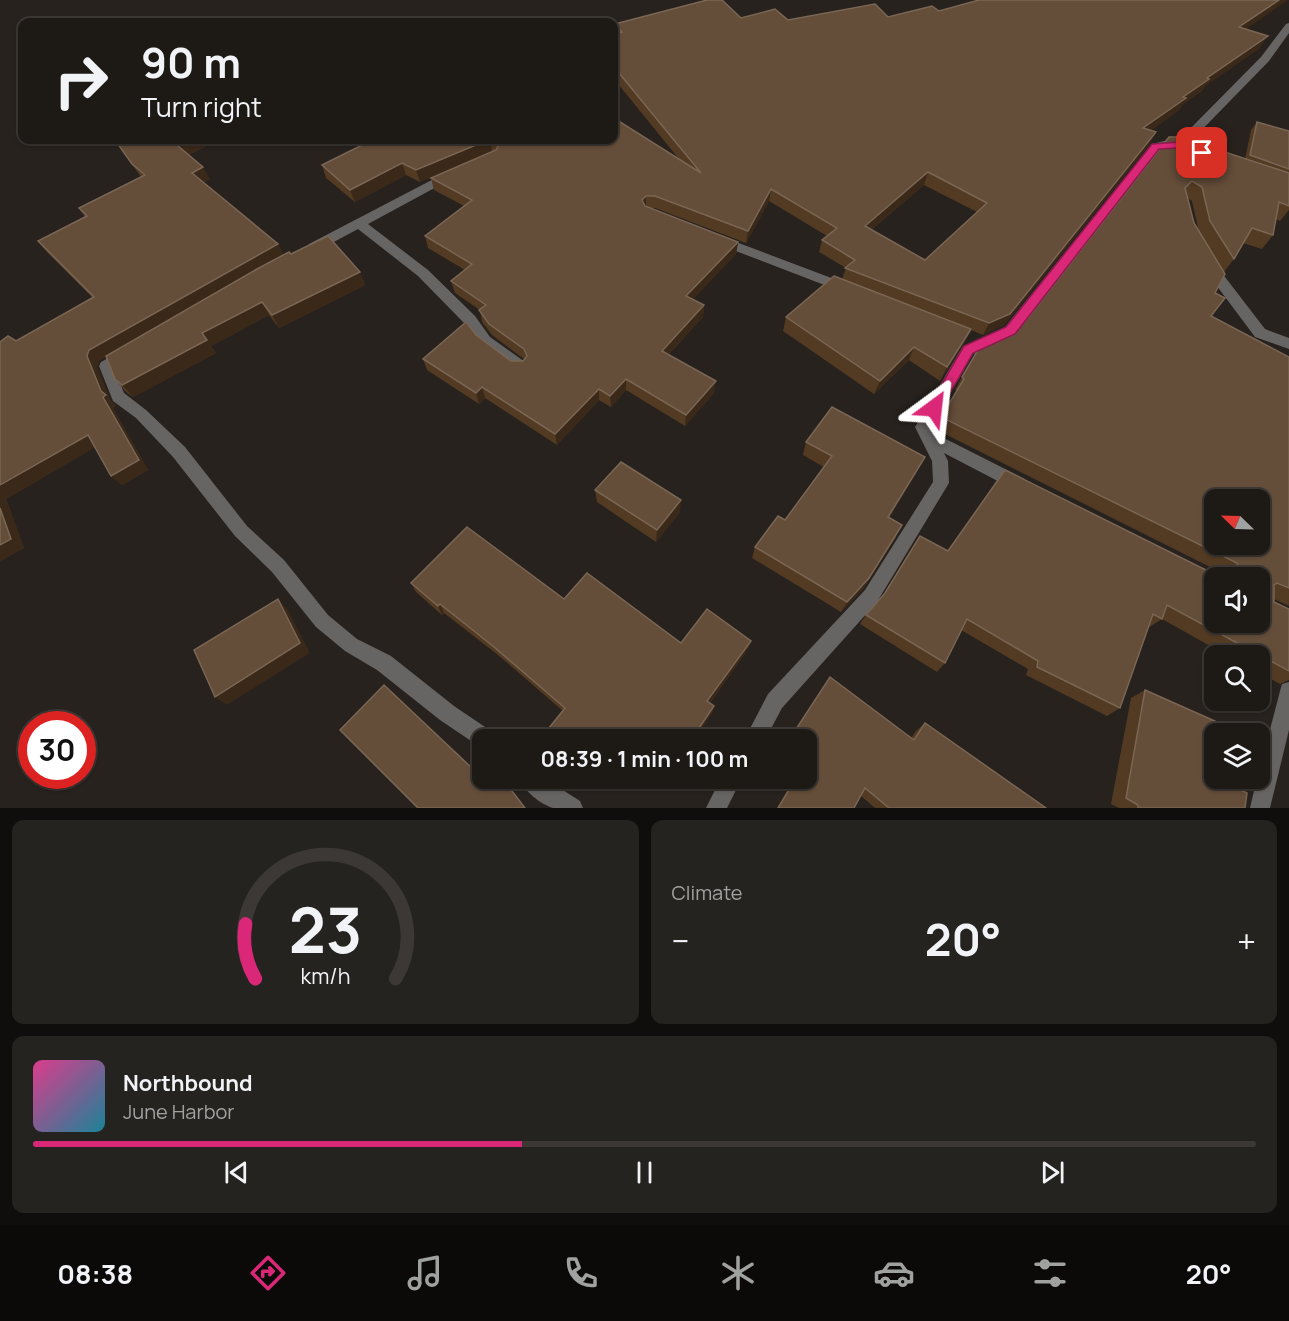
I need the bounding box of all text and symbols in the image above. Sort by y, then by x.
text: 90 m [141,33,241,91]
icon: right [42,42,120,120]
text: Turn right [141,88,262,125]
pin [1176,127,1227,178]
icon: arrive [1185,136,1218,169]
position arrow [902,376,966,440]
north arrow [1204,489,1270,555]
map controls [1204,489,1270,789]
button: sound [1204,567,1270,633]
button: search [1204,645,1270,711]
speed limit sign: 30 [18,711,96,789]
button: layers [1204,723,1270,789]
text: 08:39 · 1 min · 100 m [541,744,748,774]
text: Climate [672,879,743,906]
text: 23 [289,886,362,972]
text: 20° [925,908,1001,970]
text: − [672,918,689,963]
text: + [1237,918,1256,963]
text: km/h [300,961,350,990]
text: Northbound [123,1068,253,1098]
text: June Harbor [123,1098,235,1125]
icon: previous [220,1156,253,1189]
icon: pause [628,1156,661,1189]
icon: next [1036,1156,1069,1189]
icon: directions [247,1252,289,1294]
icon: music [404,1252,446,1294]
icon: phone [560,1252,602,1294]
icon: climate [717,1252,759,1294]
icon: car [873,1252,915,1294]
icon: filters [1029,1252,1071,1294]
text: 08:38 [57,1255,133,1292]
text: 20° [1186,1255,1232,1292]

